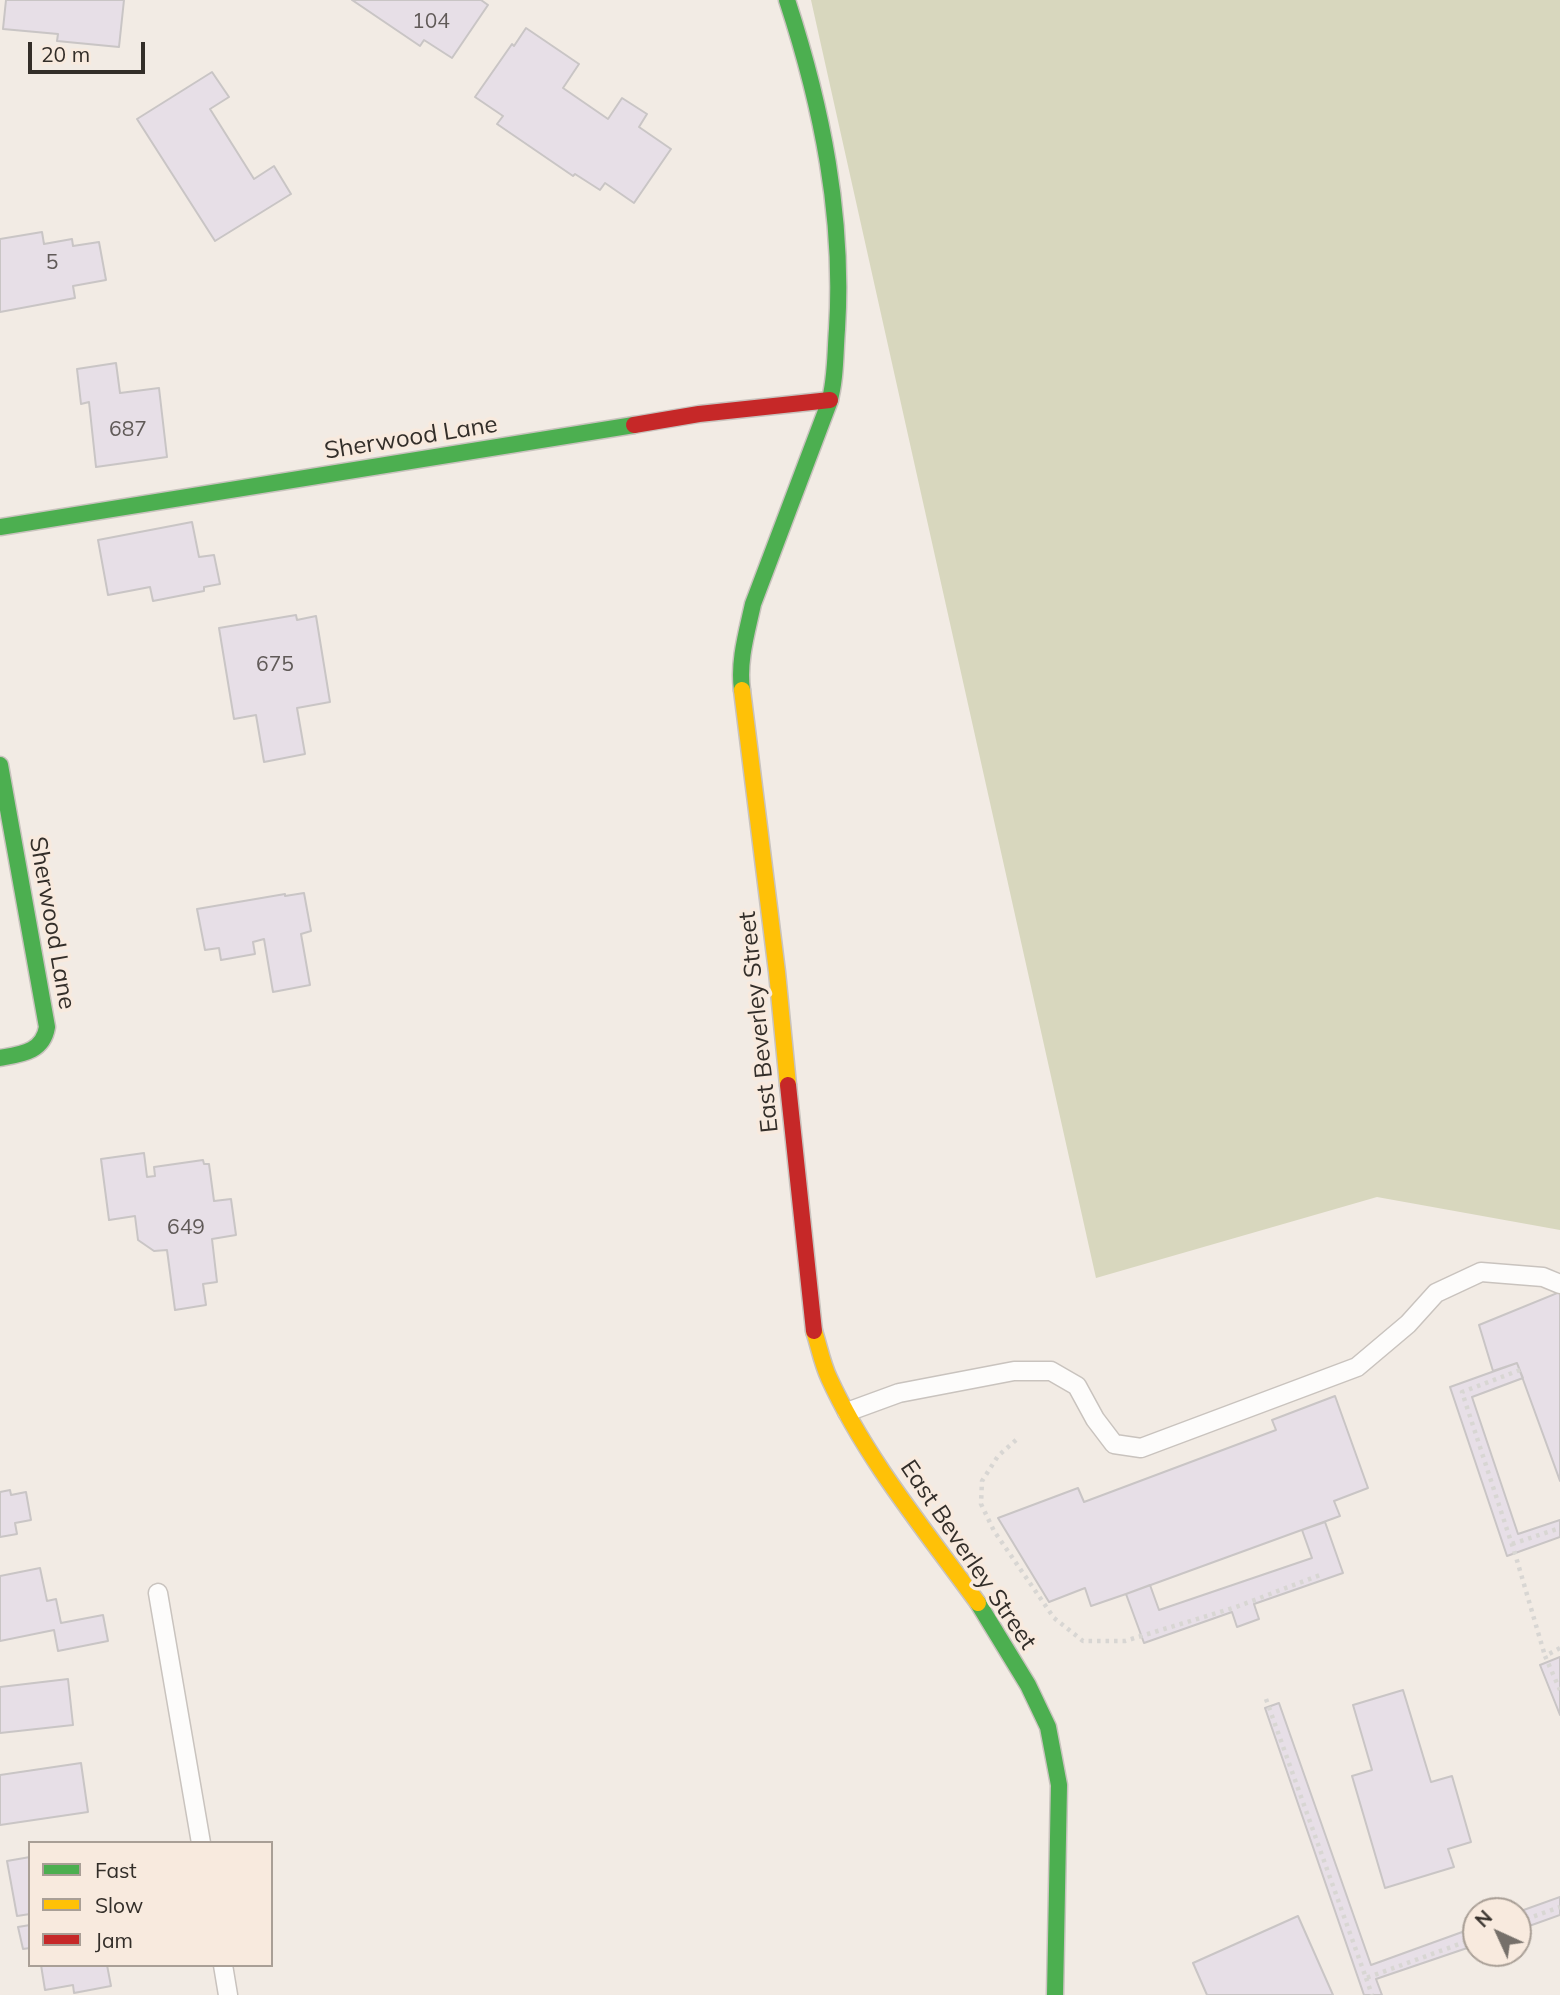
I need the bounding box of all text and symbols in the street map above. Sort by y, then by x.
house number: 104 [412,9,450,35]
scale bar [32,28,149,72]
text: 20 m [41,41,90,67]
house number: 5 [46,250,58,276]
street label: Sherwood Lane [322,410,500,466]
house number: 687 [109,417,147,443]
house number: 675 [256,652,294,678]
street label: Sherwood Lane [23,834,81,1012]
street label: East Beverley Street [733,910,785,1134]
house number: 649 [167,1215,205,1241]
street label: East Beverley Street [894,1455,1042,1655]
legend [28,1841,273,1967]
text: Fast [95,1857,137,1883]
text: Slow [95,1892,143,1918]
north arrow [1462,1897,1532,1967]
text: N [1470,1905,1497,1932]
text: Jam [95,1927,133,1953]

